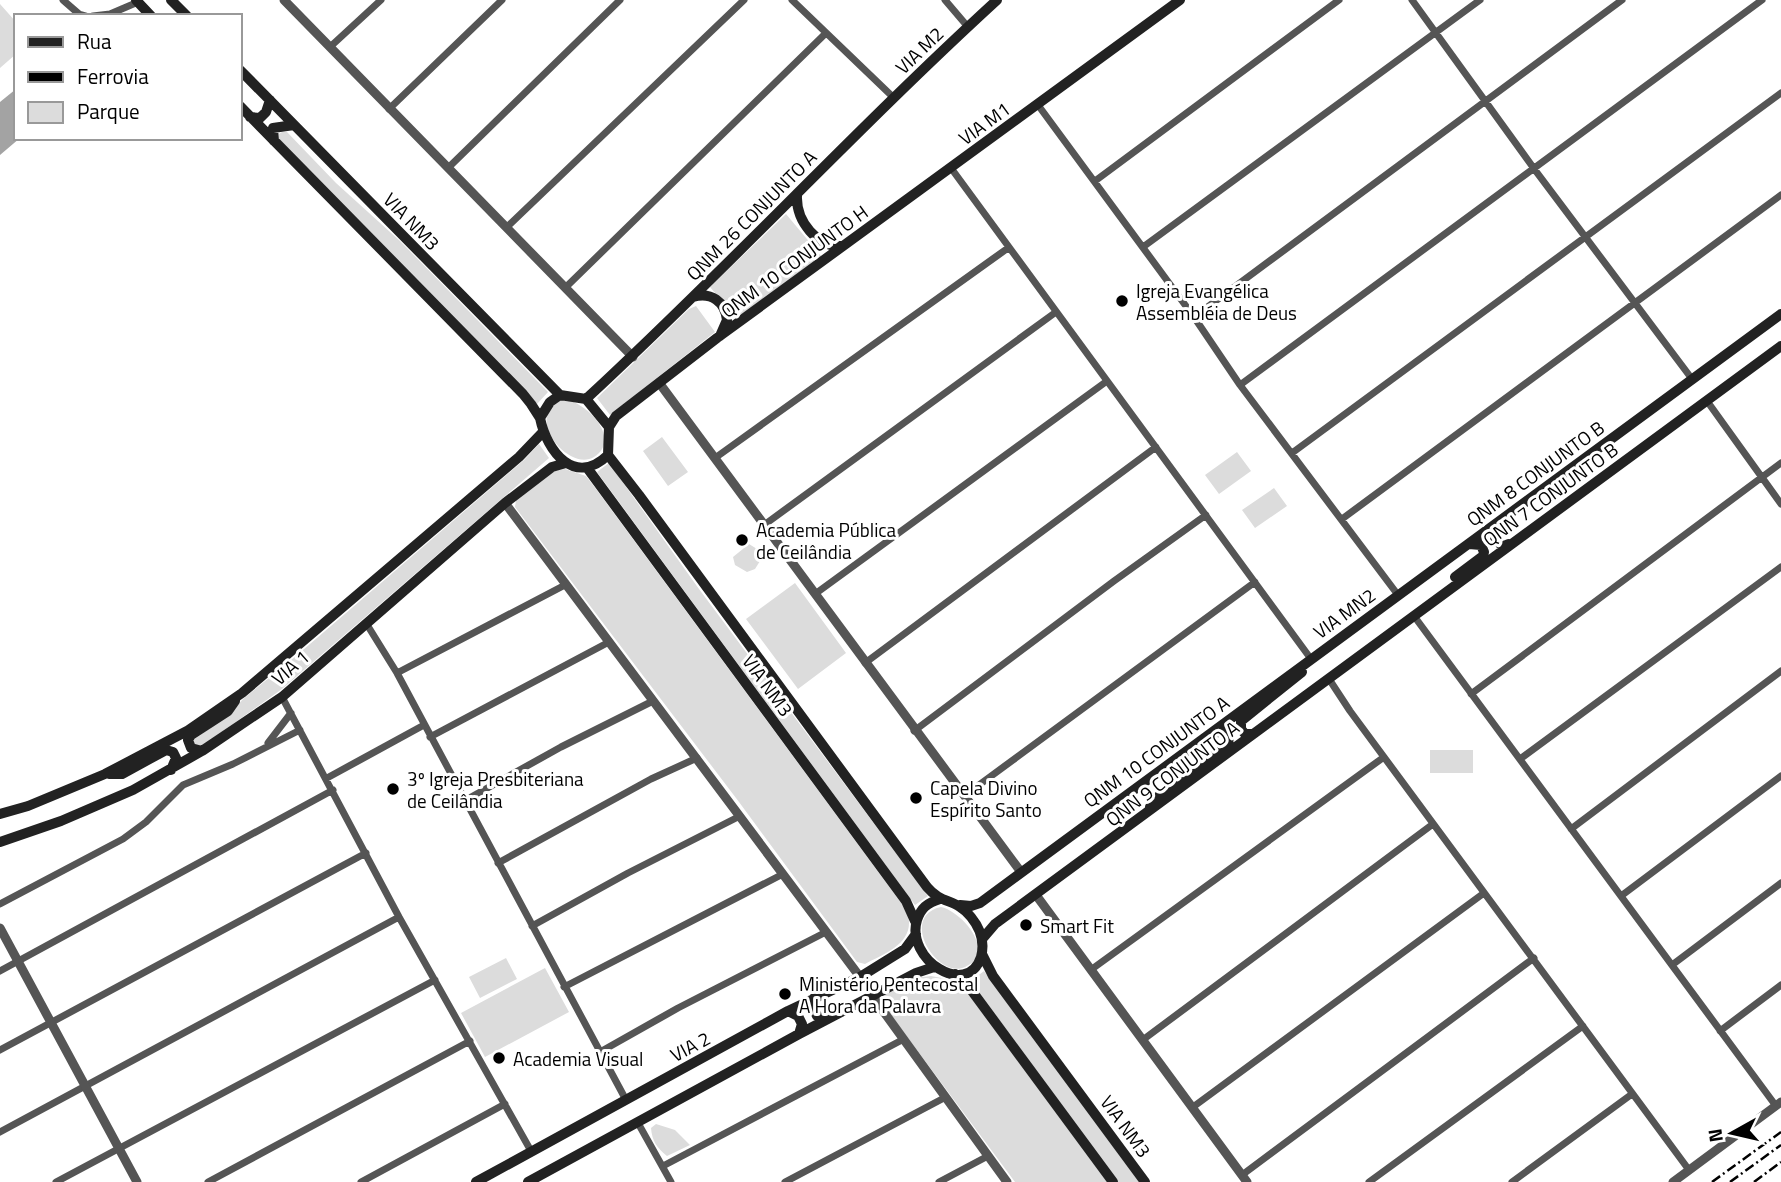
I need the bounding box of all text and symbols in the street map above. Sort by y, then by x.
legend [14,14,242,140]
street label: VIA M2 [888,19,950,81]
text: Rua [77,25,112,57]
text: Ferrovia [77,60,149,92]
street label: VIA M1 [952,94,1016,152]
text: Parque [77,95,140,127]
street label: QNM 26 CONJUNTO A [679,143,823,287]
street label: VIA NM3 [377,186,447,256]
street label: QNM 10 CONJUNTO H [714,198,874,324]
place label: Igreja Evangélica Assembléia de Deus [1136,276,1297,327]
marker: Igreja Evangélica Assembléia de Deus [1114,293,1130,309]
street label: QNM 8 CONJUNTO B [1460,413,1610,533]
street label: QNN 7 CONJUNTO B [1476,435,1624,553]
place label: Academia Pública de Ceilândia [756,515,897,566]
marker: Academia Pública de Ceilândia [734,532,750,548]
street label: VIA MN2 [1307,580,1381,646]
street label: VIA 1 [265,642,315,692]
street label: VIA NM3 [735,648,801,722]
street label: QNM 10 CONJUNTO A [1077,688,1235,814]
street label: QNN 9 CONJUNTO A [1099,713,1245,833]
place label: 3º Igreja Presbiteriana de Ceilândia [407,764,584,815]
place label: Capela Divino Espírito Santo [930,773,1042,824]
marker: 3º Igreja Presbiteriana de Ceilândia [385,781,401,797]
marker: Capela Divino Espírito Santo [908,790,924,806]
place label: Smart Fit [1040,911,1114,940]
marker: Smart Fit [1018,917,1034,933]
place label: Ministério Pentecostal A Hora da Palavra [799,969,978,1020]
marker: Ministério Pentecostal A Hora da Palavra [777,986,793,1002]
street label: VIA 2 [665,1023,715,1069]
place label: Academia Visual [513,1044,643,1073]
marker: Academia Visual [491,1050,507,1066]
street label: VIA NM3 [1093,1089,1159,1163]
north arrow [1697,1098,1767,1168]
text: N [1699,1127,1730,1144]

